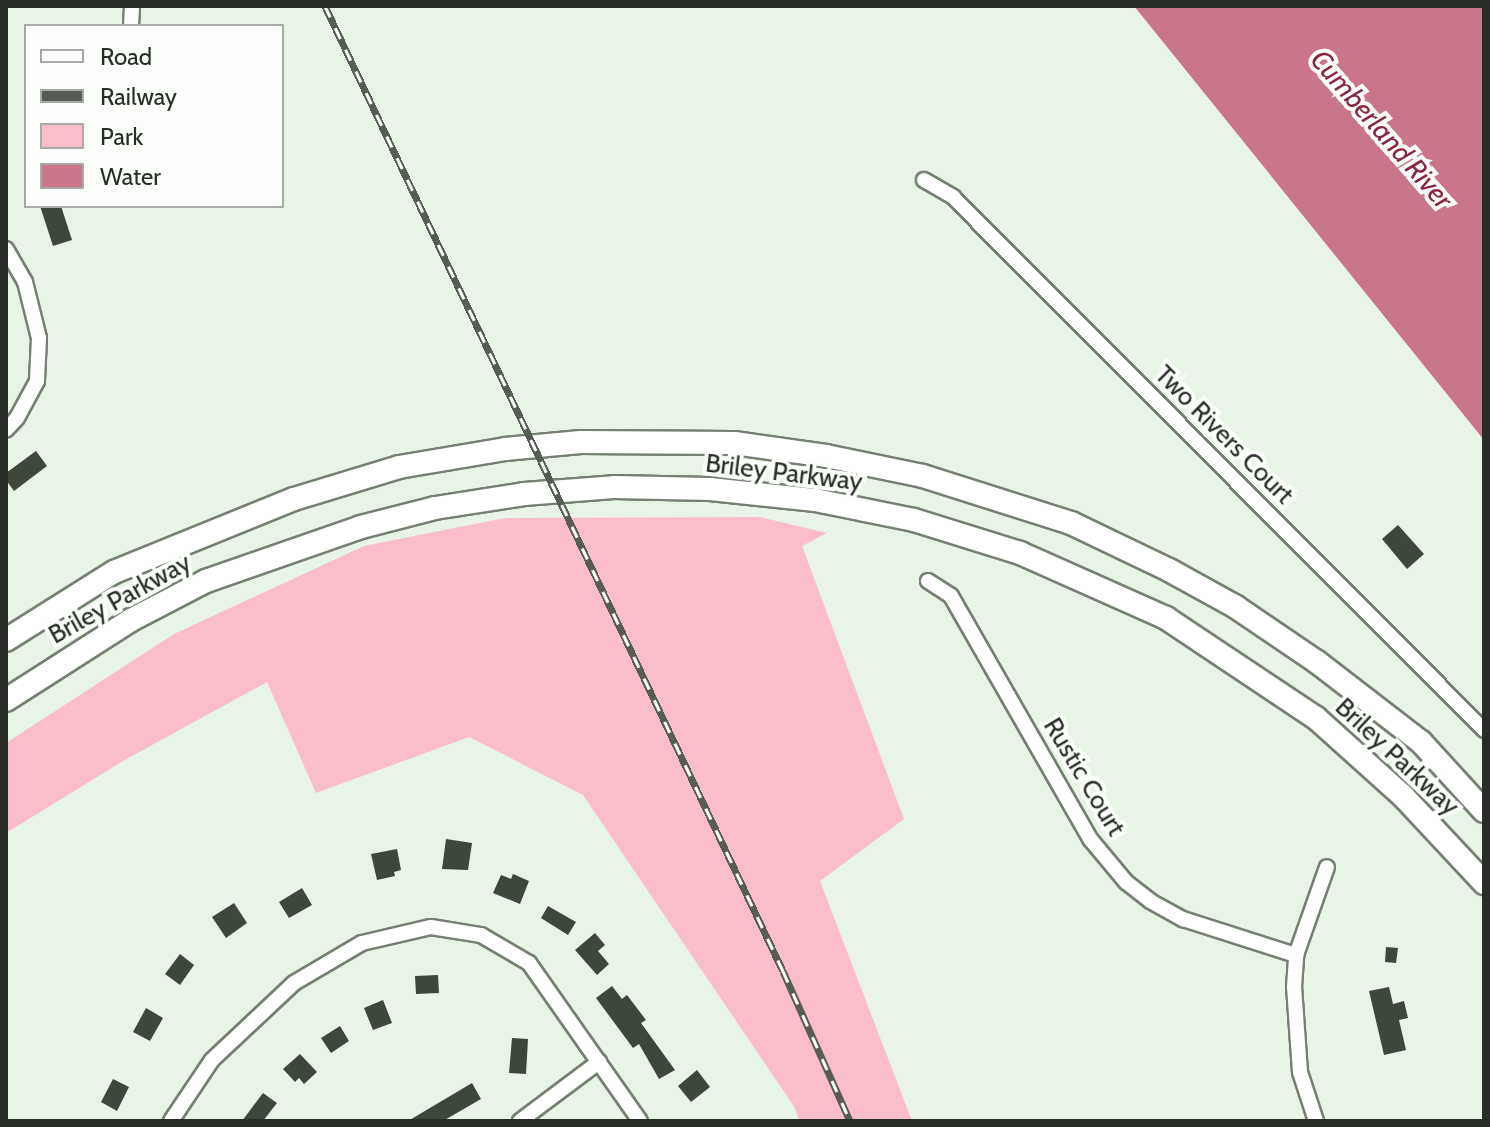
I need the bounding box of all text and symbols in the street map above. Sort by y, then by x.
legend [24,24,284,208]
text: Road [100,42,152,71]
water label: Cumberland River [1304,43,1460,215]
text: Railway [100,82,177,111]
text: Park [100,122,143,151]
text: Water [100,162,161,191]
street label: Two Rivers Court [1148,359,1300,511]
street label: Briley Parkway [704,448,864,498]
street label: Briley Parkway [43,547,197,651]
street label: Briley Parkway [1329,692,1465,822]
street label: Rustic Court [1037,712,1131,842]

